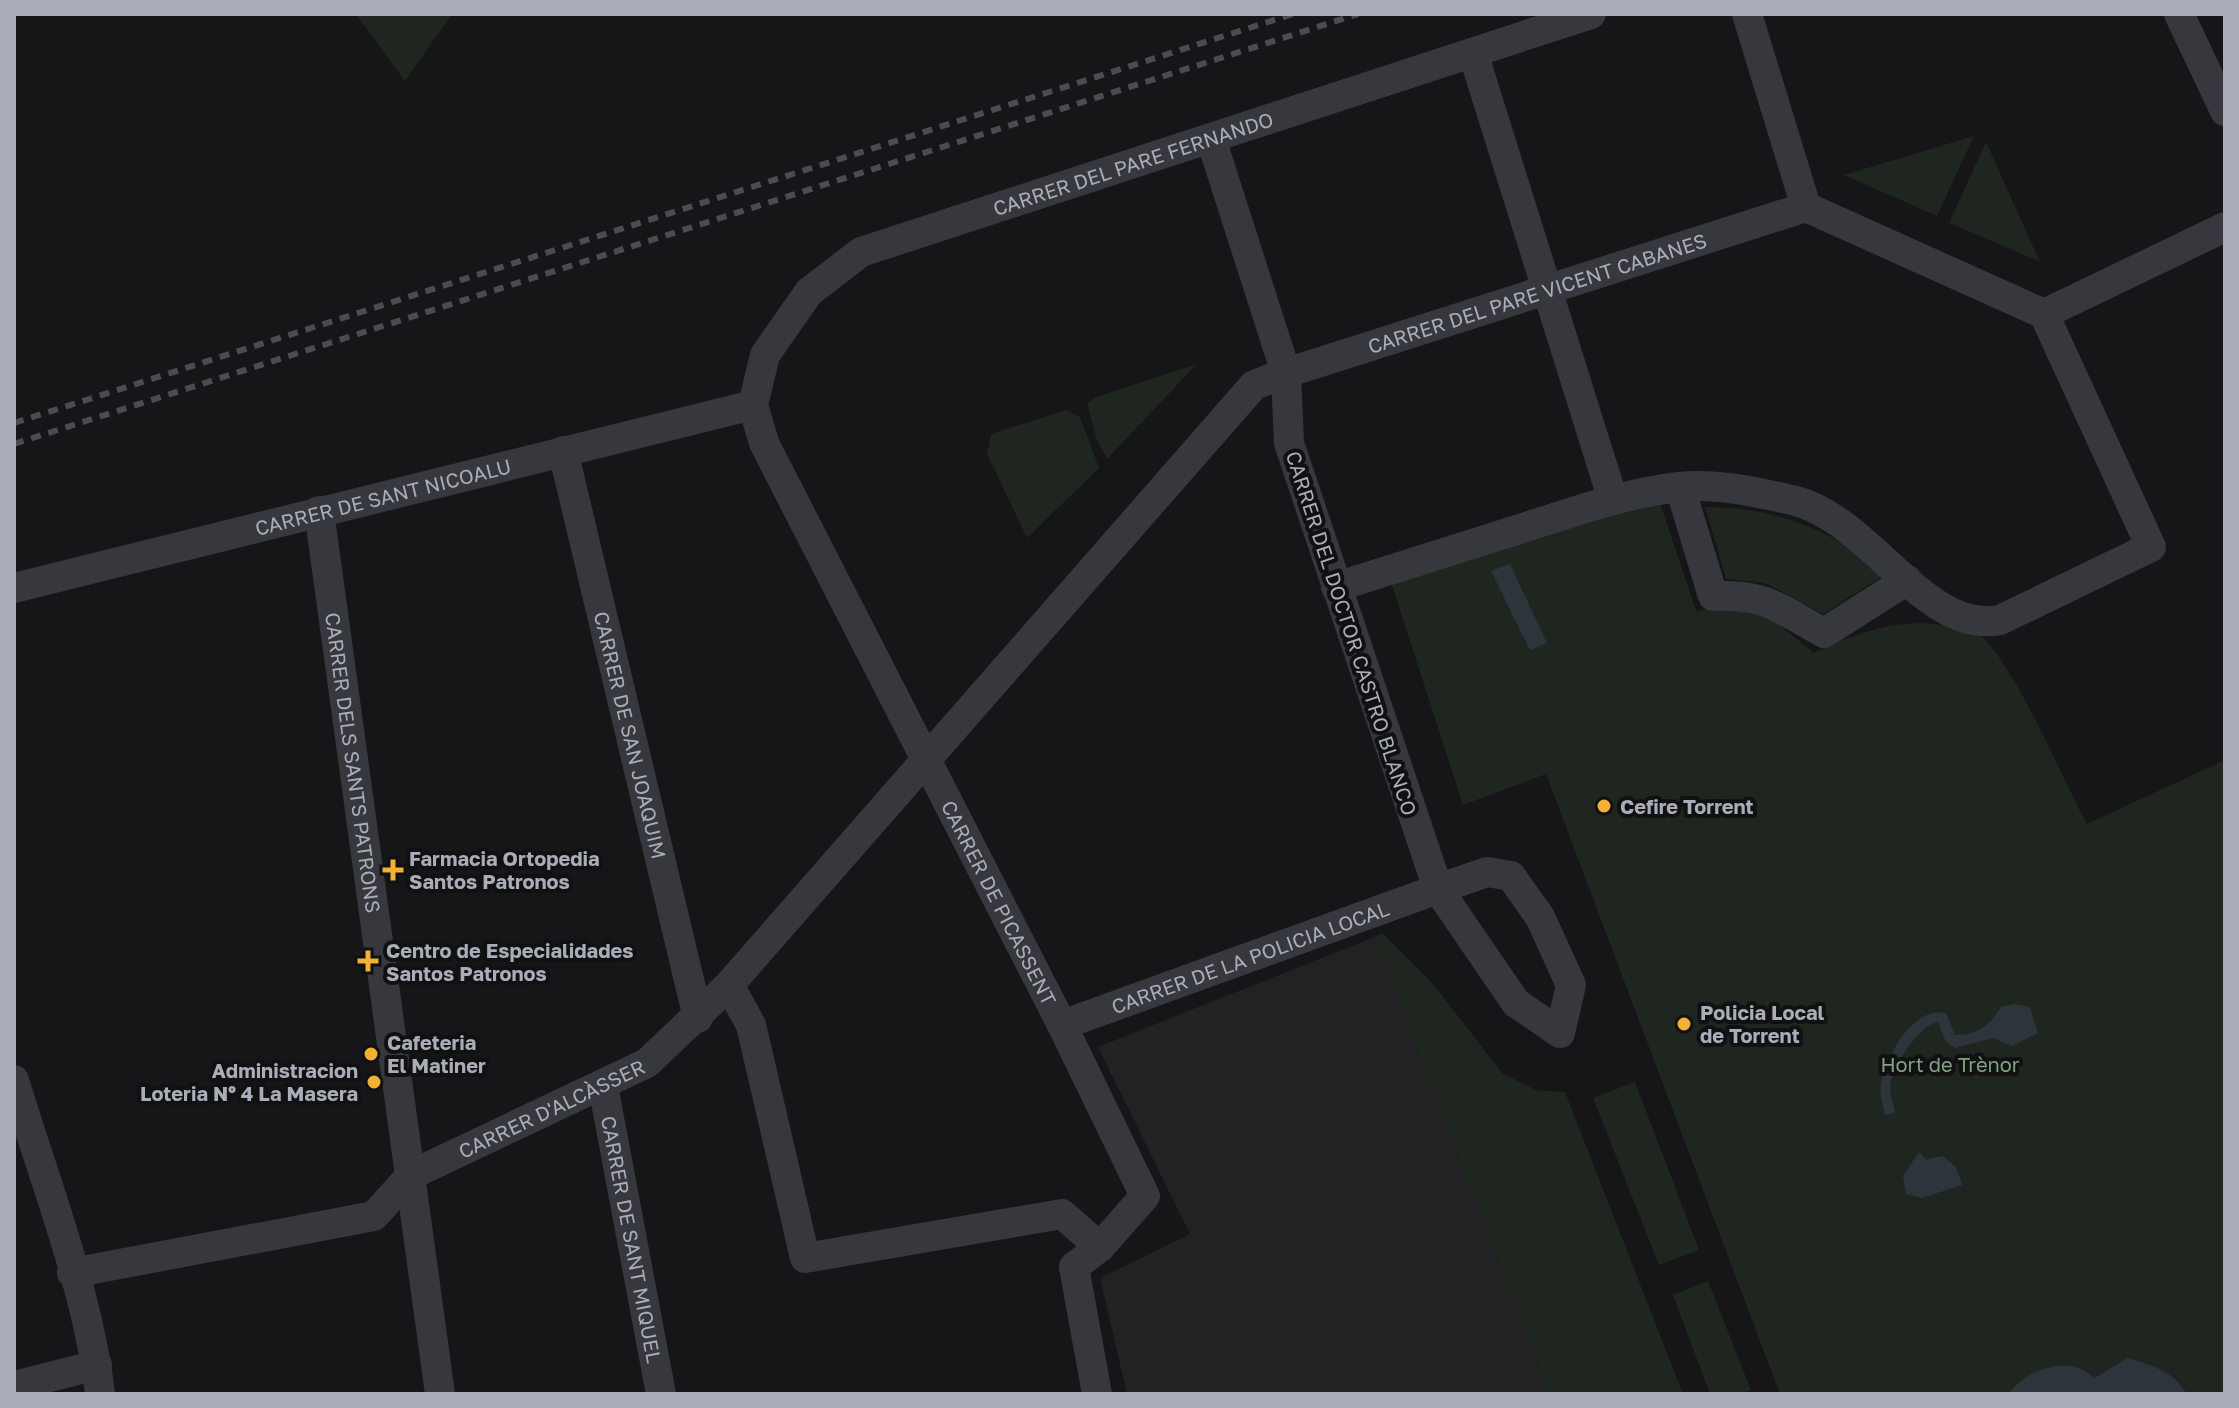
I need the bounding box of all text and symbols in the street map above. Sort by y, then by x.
street label: CARRER DEL PARE FERNANDO [990,106,1276,220]
street label: CARRER DEL PARE VICENT CABANES [1365,228,1710,358]
street label: CARRER DEL DOCTOR CASTRO BLANCO [1282,448,1422,818]
street label: CARRER DE SANT NICOALU [252,453,513,540]
street label: CARRER DE SAN JOAQUIM [590,609,672,861]
street label: CARRER DELS SANTS PATRONS [321,611,386,914]
place label: Cefire Torrent [1620,794,1754,818]
street label: CARRER DE PICASSENT [937,796,1062,1009]
marker: Cefire Torrent [1595,797,1613,815]
place label: Farmacia Ortopedia Santos Patronos [409,846,600,893]
marker: Farmacia Ortopedia Santos Patronos [384,861,402,879]
street label: CARRER DE LA POLICIA LOCAL [1108,896,1392,1018]
place label: Centro de Especialidades Santos Patronos [386,938,633,985]
marker: Centro de Especialidades Santos Patronos [357,950,379,972]
place label: Policia Local de Torrent [1700,1000,1824,1047]
marker: Policia Local de Torrent [1675,1015,1693,1033]
place label: Cafeteria El Matiner [387,1030,486,1077]
marker: Cafeteria El Matiner [362,1045,380,1063]
park label: Hort de Trènor [1880,1052,2020,1076]
street label: CARRER D'ALCÀSSER [454,1054,648,1163]
place label: Administracion Loteria Nº 4 La Masera [140,1058,358,1105]
marker: Administracion Loteria Nº 4 La Masera [365,1073,383,1091]
street label: CARRER DE SANT MIQUEL [597,1114,667,1365]

